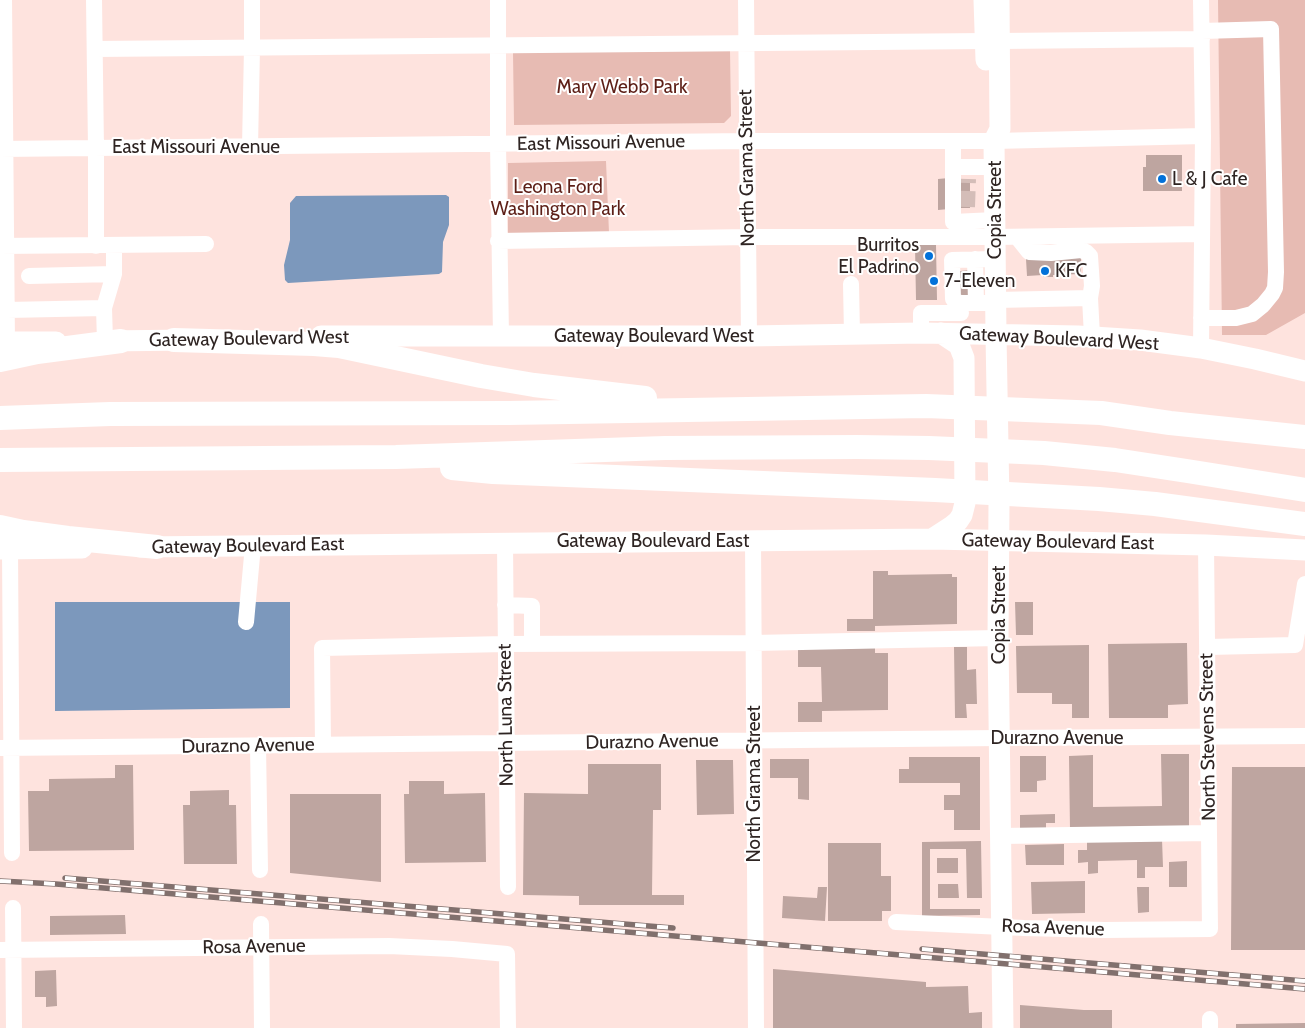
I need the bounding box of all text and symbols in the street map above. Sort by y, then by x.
park label: Mary Webb Park [557,76,687,98]
street label: North Grama Street [734,89,760,247]
street label: East Missouri Avenue [517,130,685,156]
street label: East Missouri Avenue [112,136,280,158]
street label: Copia Street [984,161,1006,259]
place label: L & J Cafe [1172,168,1247,190]
marker: L & J Cafe [1156,173,1168,185]
park label: Leona Ford Washington Park [491,176,625,220]
place label: Burritos El Padrino [838,234,919,278]
marker: Burritos El Padrino [923,250,935,262]
place label: KFC [1055,260,1087,282]
marker: KFC [1039,265,1051,277]
place label: 7-Eleven [944,270,1015,292]
marker: 7-Eleven [928,275,940,287]
street label: Gateway Boulevard West [959,322,1159,356]
street label: Gateway Boulevard West [554,325,754,347]
street label: Gateway Boulevard West [149,326,349,352]
street label: Gateway Boulevard East [961,529,1155,555]
street label: Gateway Boulevard East [557,530,749,552]
street label: Gateway Boulevard East [151,533,345,559]
street label: Copia Street [988,566,1010,664]
street label: North Luna Street [493,643,519,787]
street label: North Stevens Street [1195,653,1221,821]
street label: North Grama Street [743,705,765,863]
street label: Durazno Avenue [990,727,1124,749]
street label: Durazno Avenue [585,729,719,755]
street label: Durazno Avenue [181,733,315,759]
street label: Rosa Avenue [1001,915,1105,941]
street label: Rosa Avenue [202,935,306,959]

